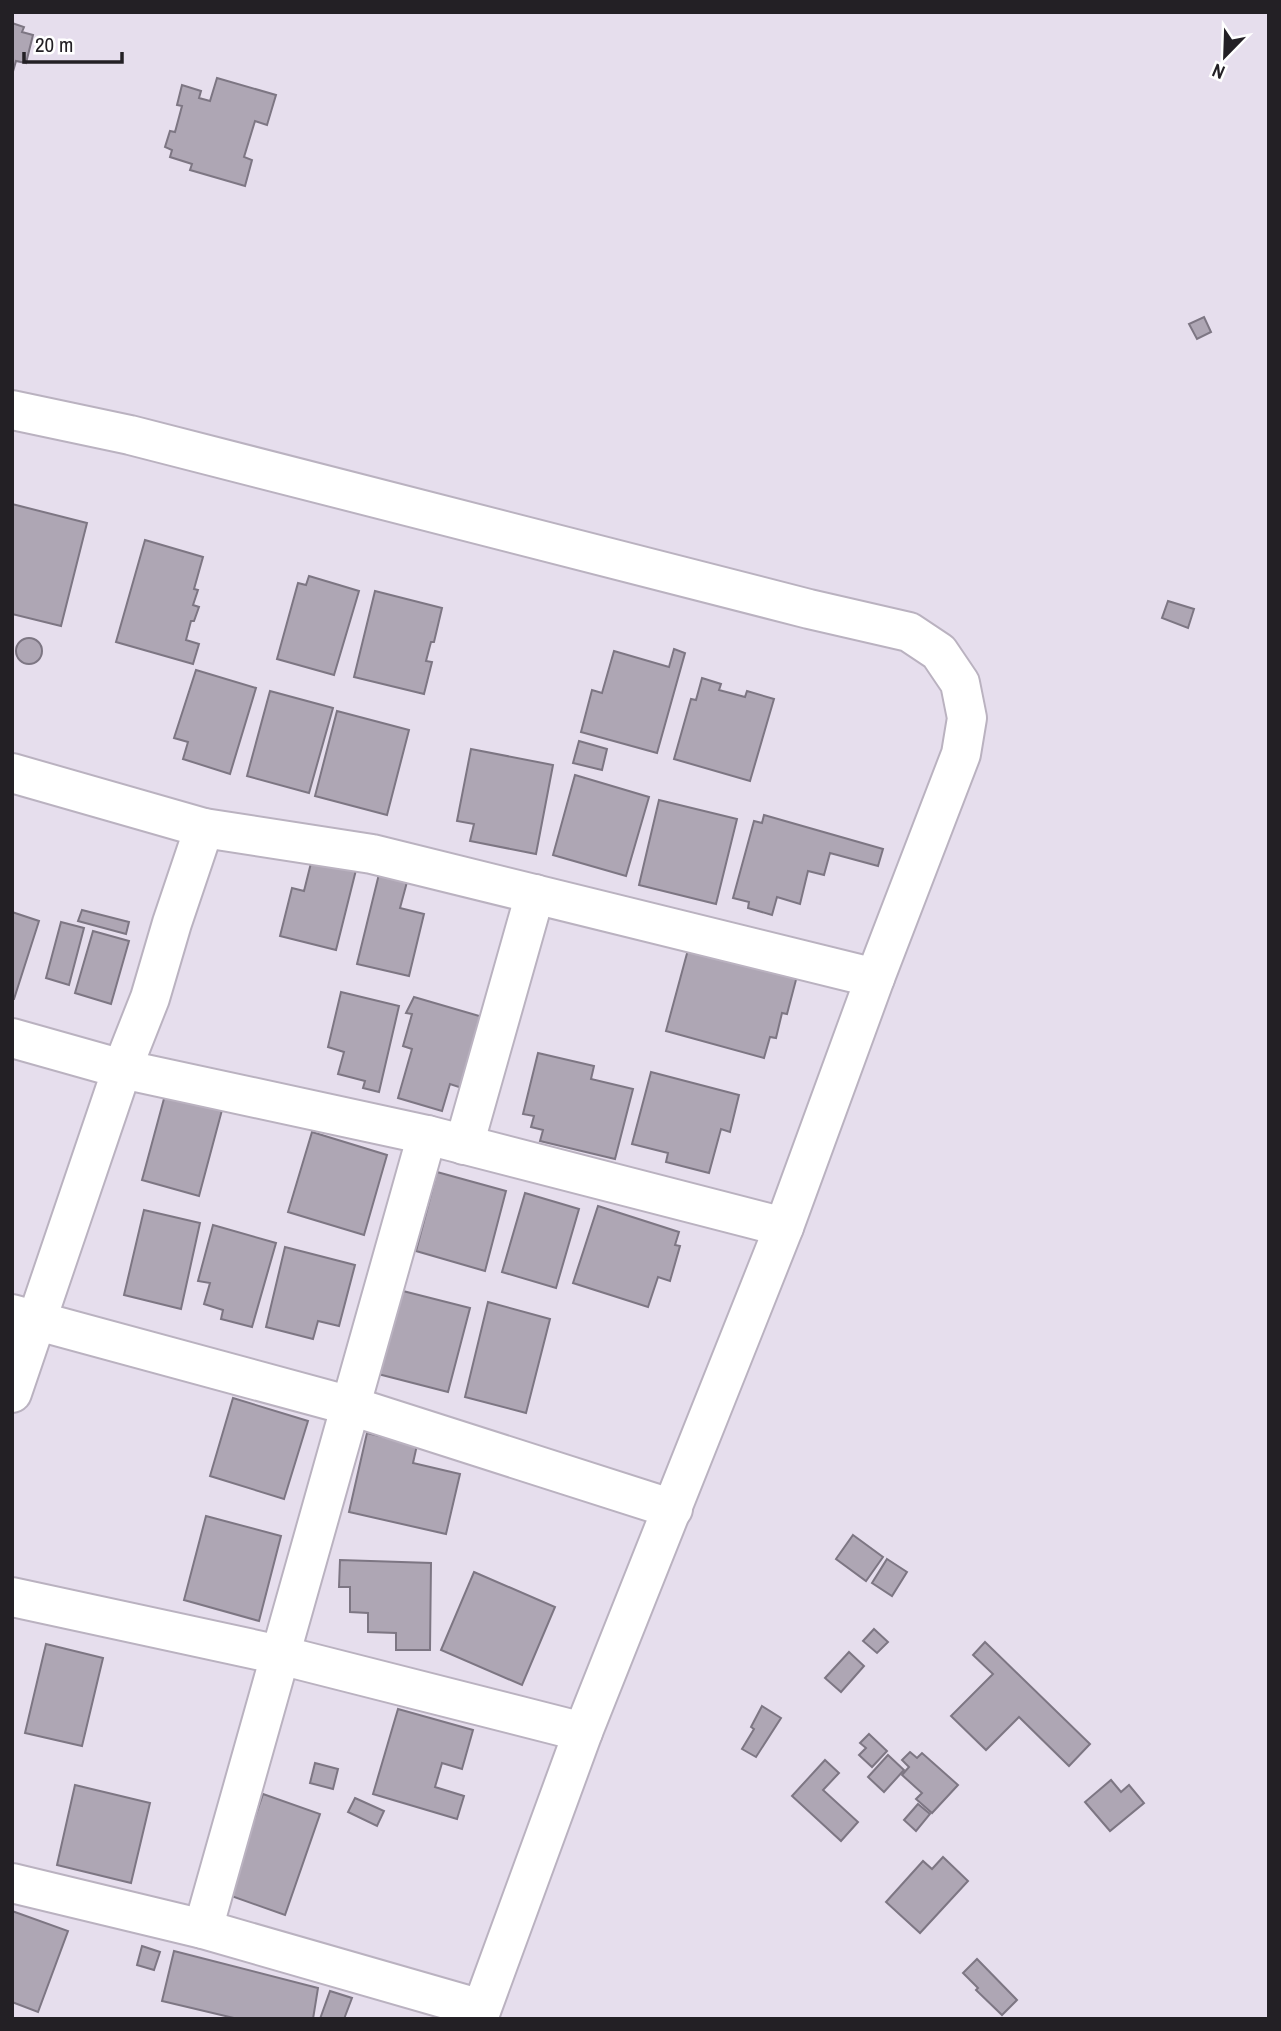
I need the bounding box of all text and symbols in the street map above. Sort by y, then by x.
scale bar [24,21,122,65]
north arrow [1190,21,1260,91]
text: 20 m [35,30,73,59]
text: N [1208,57,1229,86]

